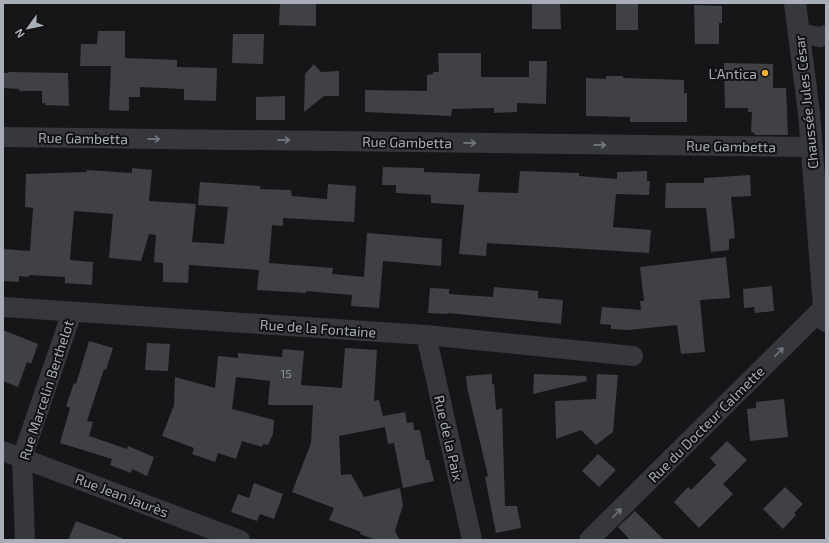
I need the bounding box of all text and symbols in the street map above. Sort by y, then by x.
north arrow [8,8,48,48]
text: N [12,27,27,41]
street label: Chaussée Jules César [790,34,821,170]
place label: L'Antica [708,65,757,82]
marker: L'Antica [760,68,770,78]
street label: Rue Gambetta [38,129,128,147]
street label: Rue Gambetta [362,133,452,151]
one-way arrow [147,135,160,143]
one-way arrow [277,137,290,144]
street label: Rue Gambetta [686,137,776,155]
one-way arrow [463,139,476,147]
one-way arrow [593,141,606,148]
street label: Rue de la Fontaine [259,315,377,341]
street label: Rue Marcelin Berthelot [15,318,77,462]
one-way arrow [774,347,784,357]
street label: Rue du Docteur Calmette [644,362,768,486]
house number: 15 [280,366,292,380]
street label: Rue de la Paix [431,393,467,483]
street label: Rue Jean Jaurès [73,469,171,521]
one-way arrow [612,508,622,517]

